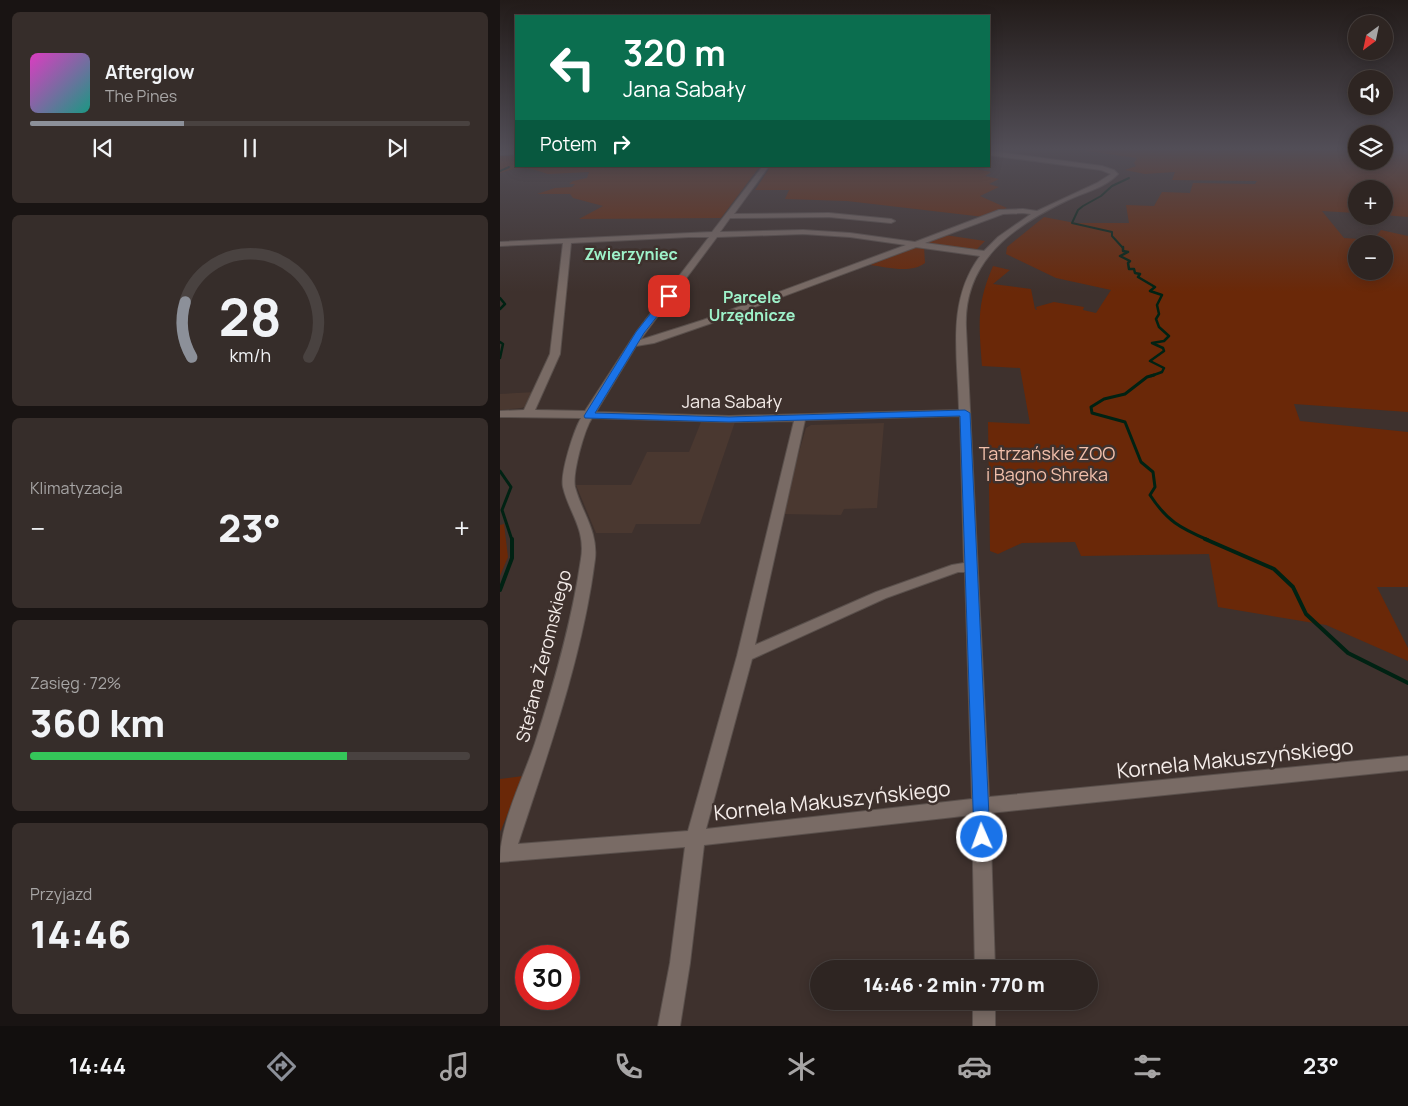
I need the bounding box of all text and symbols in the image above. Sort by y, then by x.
north arrow [1348,15,1392,60]
map controls [1348,15,1393,280]
text: 320 m [623,29,726,77]
icon: left [540,35,605,100]
text: Afterglow [105,59,194,85]
button: sound [1348,70,1393,115]
text: Jana Sabały [623,74,746,104]
text: The Pines [105,85,177,107]
button: layers [1348,125,1393,170]
icon: right [607,130,635,158]
text: Potem [540,131,597,157]
icon: previous [89,134,117,162]
icon: pause [236,134,264,162]
icon: next [383,134,411,162]
button: + [1348,180,1393,225]
button: − [1348,235,1393,280]
district label: Zwierzyniec [584,243,678,265]
pin [648,275,690,317]
text: 28 [219,281,281,352]
icon: arrive [655,282,683,310]
district label: Parcele Urzędnicze [709,286,796,326]
text: km/h [229,343,271,367]
street label: Jana Sabały [682,389,783,413]
park label: Tatrzańskie ZOO i Bagno Shreka [979,441,1115,486]
text: Klimatyzacja [30,477,123,499]
text: 23° [218,501,281,553]
text: − [30,509,45,547]
text: + [454,509,470,547]
street label: Stefana Żeromskiego [510,567,576,745]
text: Zasięg · 72% [30,672,121,694]
text: 360 km [30,696,165,748]
street label: Kornela Makuszyńskiego [1115,732,1355,784]
street label: Kornela Makuszyńskiego [712,774,952,826]
position arrow [955,810,1007,862]
text: Przyjazd [30,883,92,905]
text: 14:46 [30,907,131,959]
speed limit sign: 30 [515,945,580,1010]
text: 14:46 · 2 min · 770 m [863,972,1045,998]
icon: directions [264,1049,299,1084]
icon: music [437,1049,472,1084]
icon: phone [611,1049,646,1084]
icon: climate [784,1049,819,1084]
icon: car [957,1049,992,1084]
icon: filters [1130,1049,1165,1084]
text: 14:44 [69,1051,126,1081]
text: 23° [1303,1051,1339,1081]

